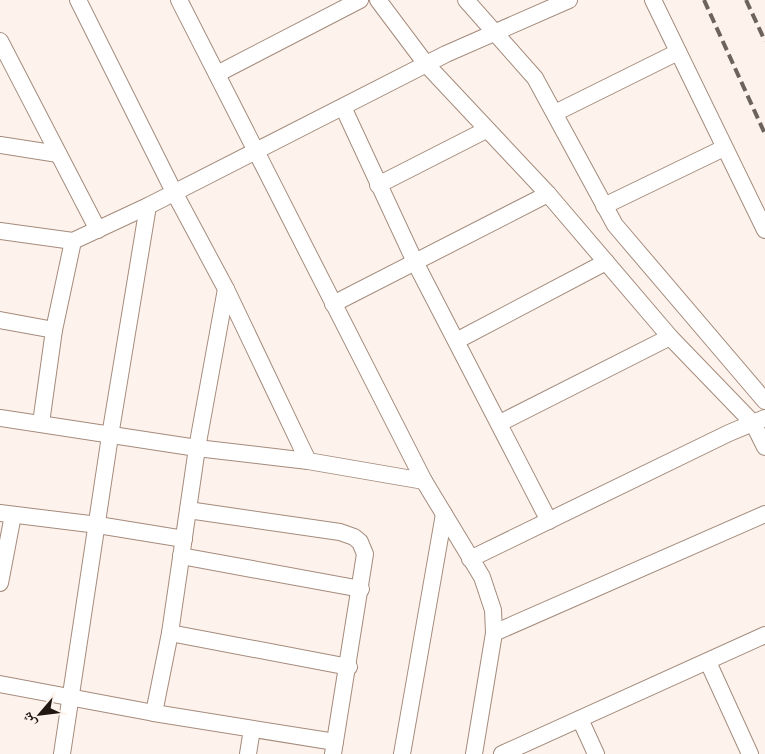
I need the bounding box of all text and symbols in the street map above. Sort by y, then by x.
north arrow [15,689,65,739]
text: ش [18,709,40,730]

